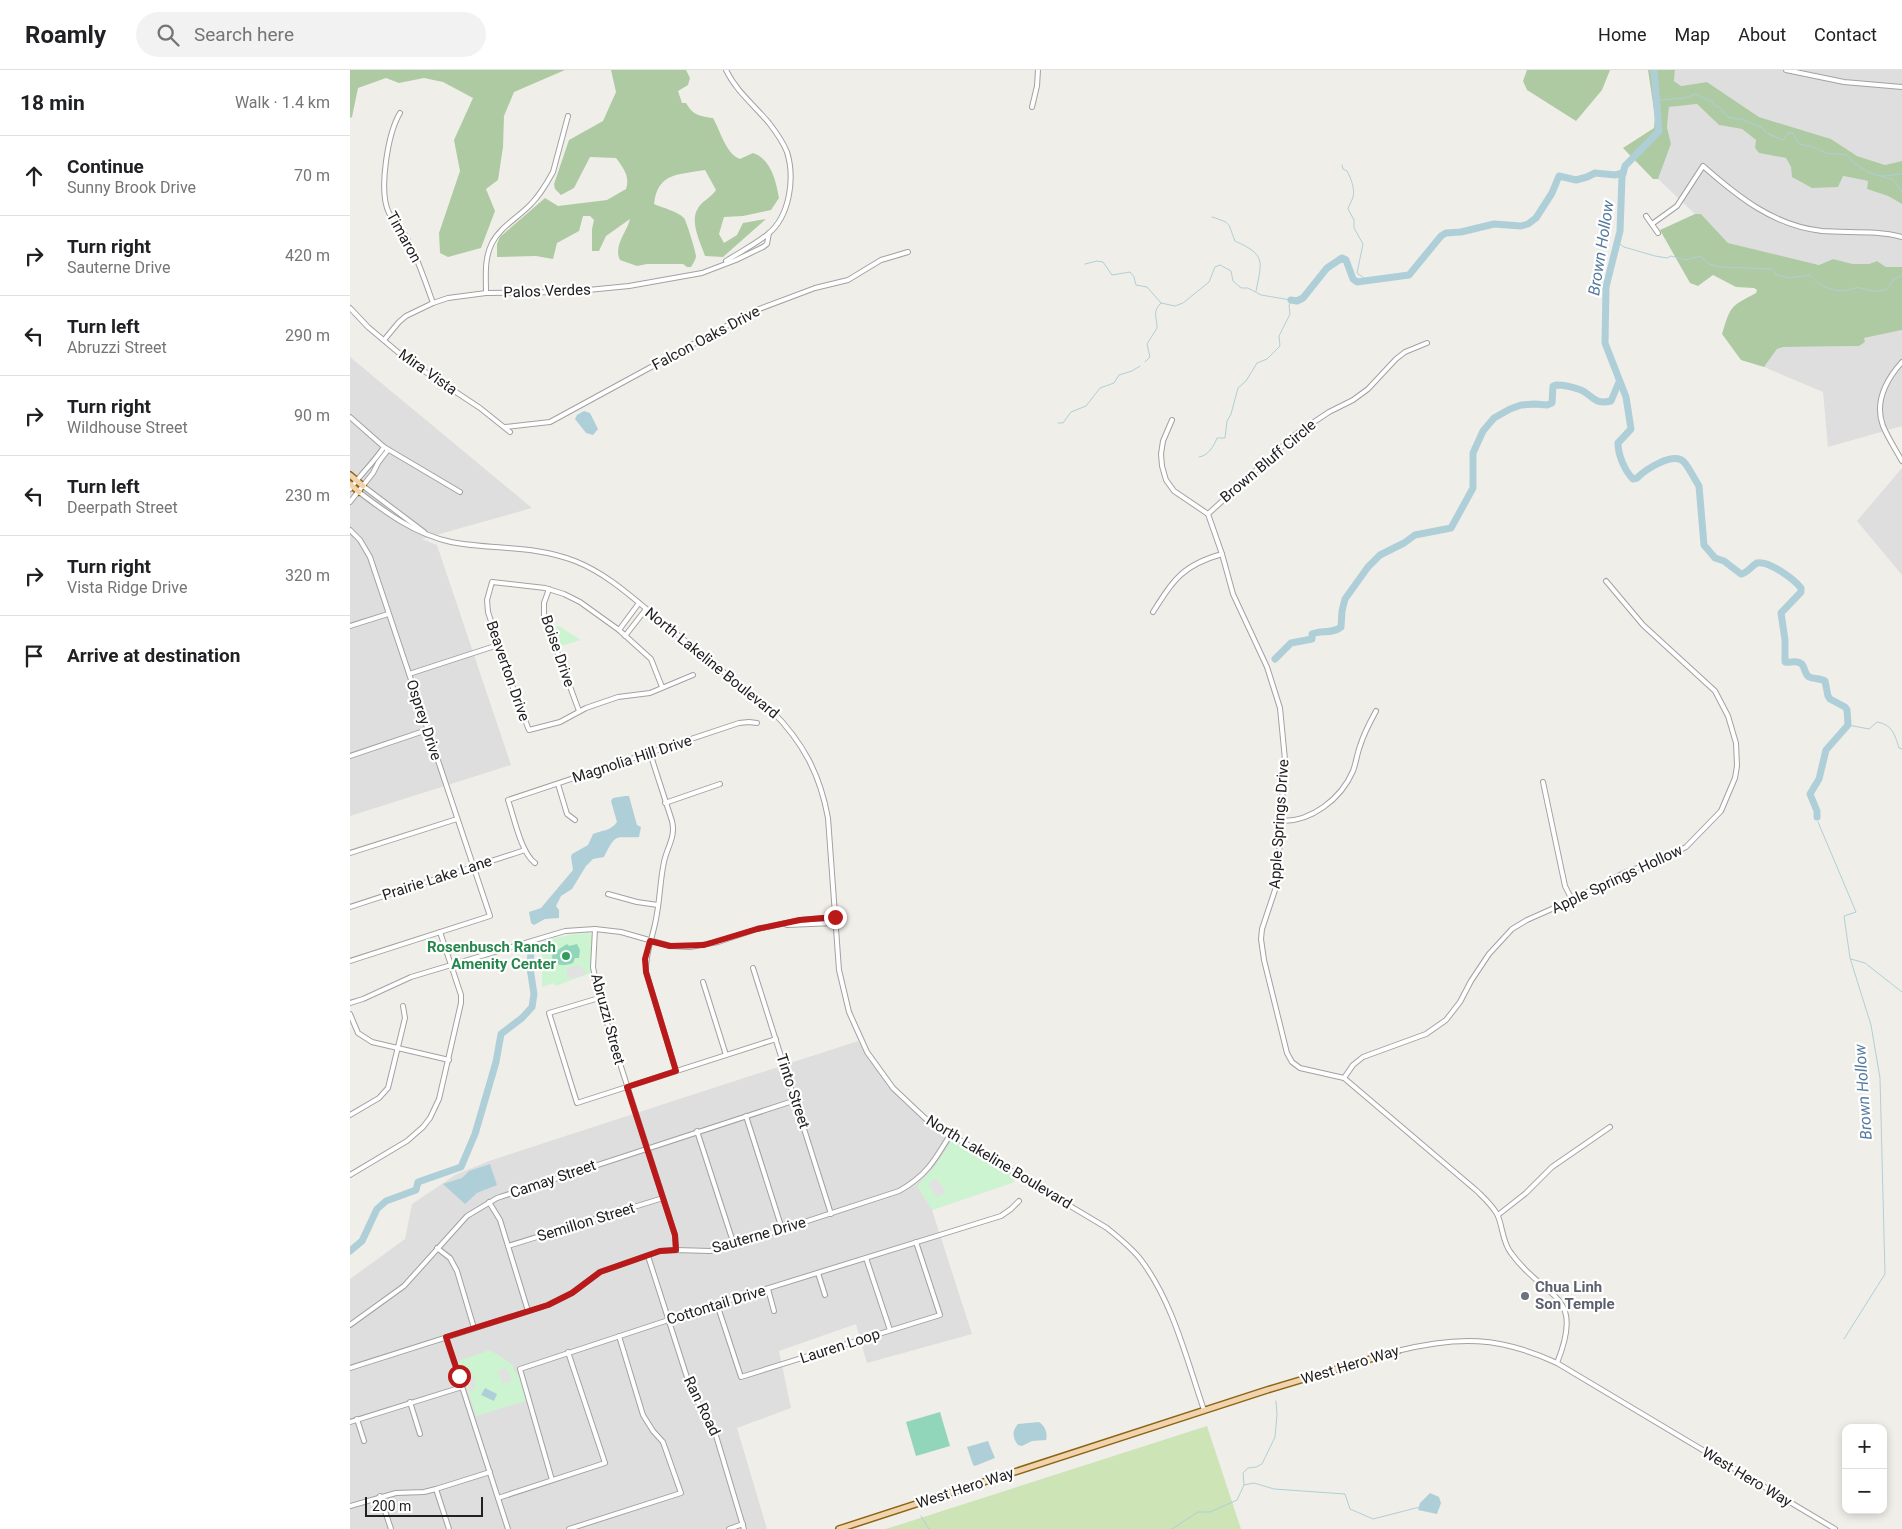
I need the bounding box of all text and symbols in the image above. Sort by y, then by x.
search box [136,12,486,57]
text: Roamly [25,21,106,49]
icon: search [154,21,182,49]
text: Search here [194,23,294,46]
text: Home [1598,24,1647,45]
text: Map [1675,24,1710,45]
text: About [1738,24,1786,45]
text: Contact [1814,24,1877,45]
text: 18 min [20,91,85,115]
text: Walk · 1.4 km [235,93,330,112]
text: Continue [67,155,144,178]
icon: ahead [20,162,48,190]
text: 70 m [294,166,330,185]
text: Sunny Brook Drive [67,178,196,197]
water label: Brown Hollow [1584,199,1618,297]
street label: Timaron [383,208,425,266]
text: Turn right [67,235,151,258]
icon: right [20,242,48,270]
text: 420 m [285,246,330,265]
text: Sauterne Drive [67,258,170,277]
street label: Palos Verdes [503,280,591,302]
street label: Falcon Oaks Drive [649,302,763,374]
text: Turn left [67,315,140,338]
icon: left [20,322,48,350]
text: 290 m [285,326,330,345]
text: Abruzzi Street [67,338,167,357]
street label: Mira Vista [395,345,461,399]
text: Turn right [67,395,151,418]
icon: right [20,402,48,430]
text: 90 m [294,406,330,425]
street label: Brown Bluff Circle [1217,416,1320,506]
text: Wildhouse Street [67,418,188,437]
text: Turn left [67,475,140,498]
icon: left [20,482,48,510]
text: 230 m [285,486,330,505]
text: Deerpath Street [67,498,178,517]
text: Turn right [67,555,151,578]
icon: right [20,562,48,590]
text: 320 m [285,566,330,585]
text: Vista Ridge Drive [67,578,187,597]
street label: North Lakeline Boulevard [641,603,783,723]
street label: Boise Drive [537,613,579,689]
street label: Beaverton Drive [482,618,534,724]
icon: arrive [20,642,48,670]
text: Arrive at destination [67,644,240,667]
street label: Osprey Drive [402,677,446,763]
street label: Magnolia Hill Drive [570,731,694,787]
street label: Apple Springs Drive [1265,759,1293,889]
street label: Apple Springs Hollow [1549,841,1685,917]
street label: Prairie Lake Lane [380,852,494,904]
route end [824,906,847,929]
place label: Rosenbusch Ranch Amenity Center [427,938,556,973]
marker: Rosenbusch Ranch Amenity Center [560,950,572,962]
street label: Abruzzi Street [587,972,629,1067]
water label: Brown Hollow [1850,1043,1876,1140]
street label: Tinto Street [772,1051,814,1131]
street label: North Lakeline Boulevard [923,1111,1075,1213]
street label: Camay Street [508,1156,598,1202]
street label: Semillon Street [535,1199,637,1245]
street label: Sauterne Drive [710,1213,808,1257]
place label: Chua Linh Son Temple [1535,1278,1615,1313]
street label: Cottontail Drive [664,1281,768,1329]
marker: Chua Linh Son Temple [1519,1290,1531,1302]
street label: Lauren Loop [798,1325,882,1367]
street label: West Hero Way [1299,1342,1401,1388]
route start [448,1365,471,1388]
street label: Ran Road [680,1373,724,1439]
map controls [1842,1424,1887,1514]
button: + [1842,1424,1887,1469]
street label: West Hero Way [1699,1443,1795,1511]
street label: West Hero Way [914,1464,1016,1512]
button: − [1842,1469,1887,1514]
scale bar [365,1494,482,1517]
text: 200 m [372,1498,411,1514]

